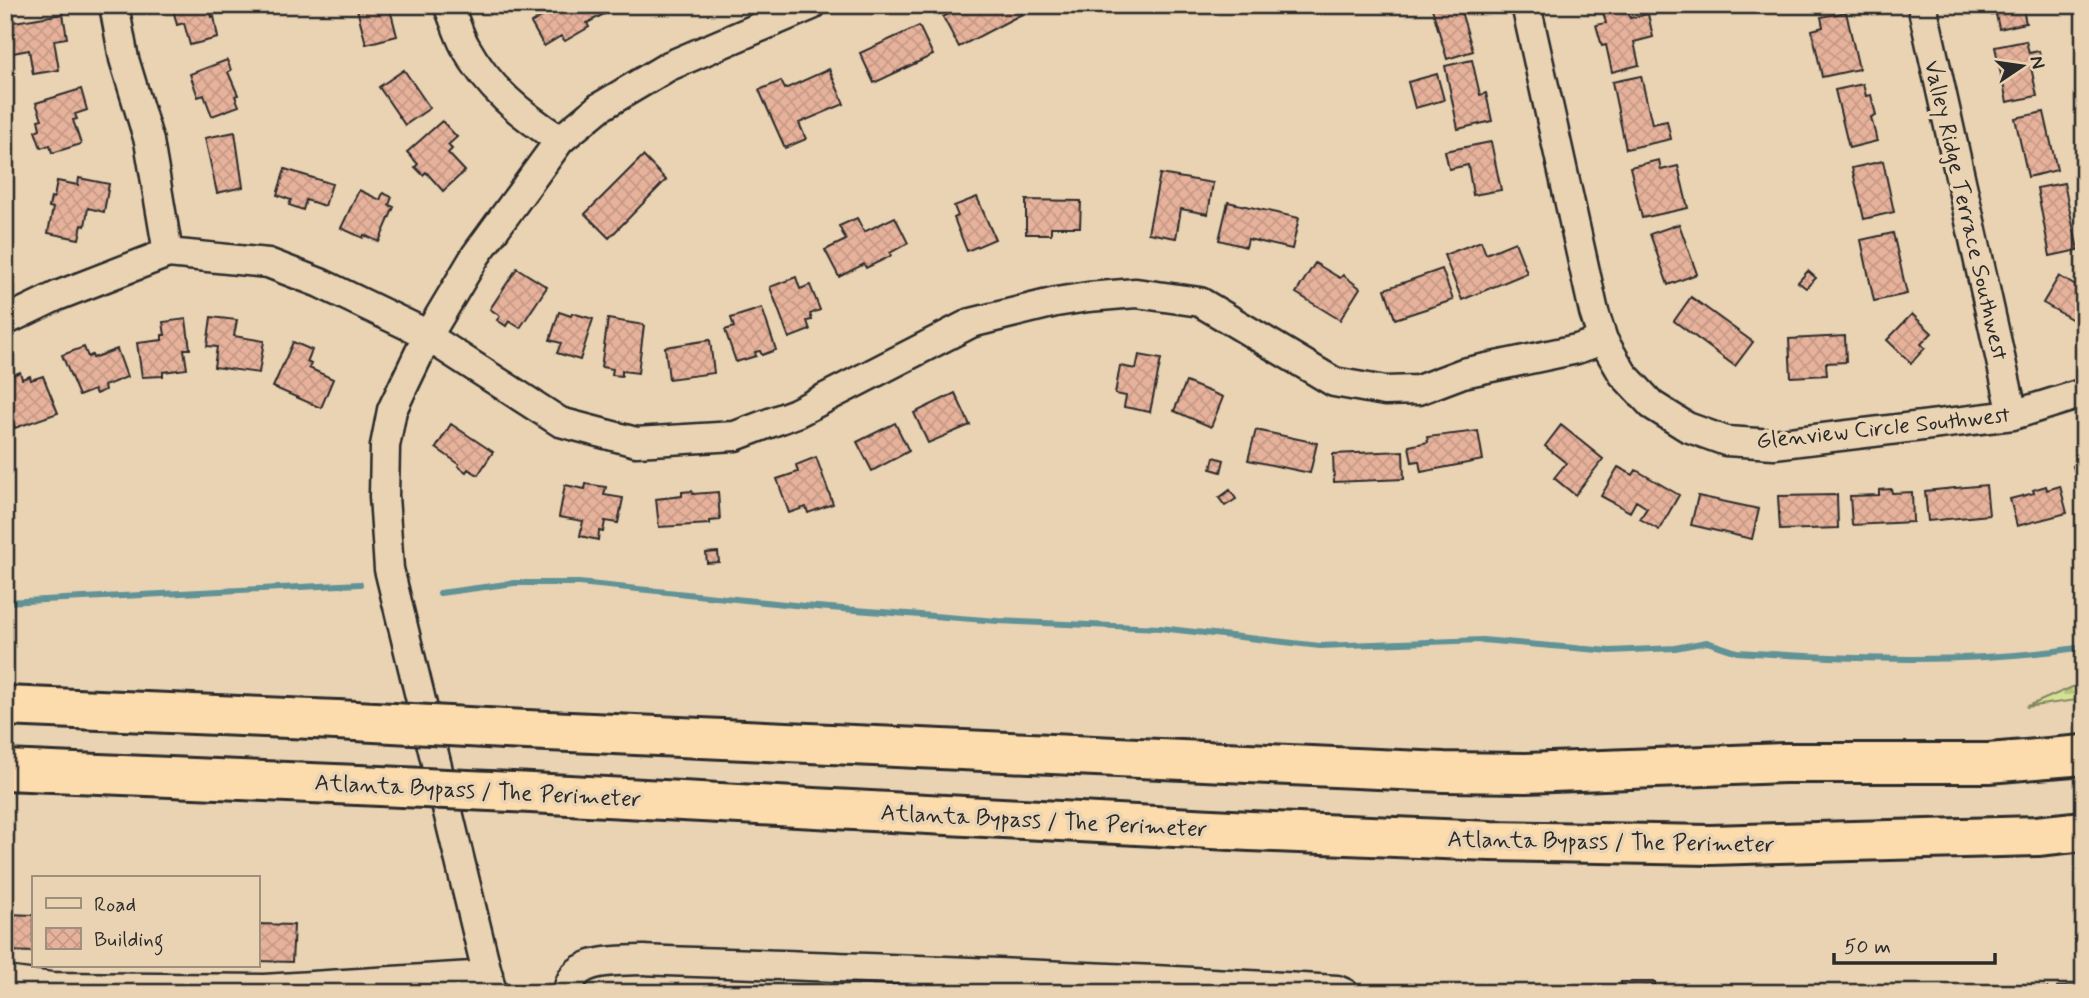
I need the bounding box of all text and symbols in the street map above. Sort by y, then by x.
north arrow [1988,32,2058,102]
text: N [2023,54,2051,71]
street label: Valley Ridge Terrace Southwest [1916,58,2014,363]
street label: Glenview Circle Southwest [1755,401,2012,457]
street label: Atlanta Bypass / The Perimeter [314,768,642,816]
street label: Atlanta Bypass / The Perimeter [880,798,1208,846]
street label: Atlanta Bypass / The Perimeter [1447,825,1775,861]
legend [32,876,259,967]
text: Road [94,891,136,919]
scale bar [1834,921,1994,965]
text: Building [94,926,164,956]
text: 50 m [1844,933,1891,961]

